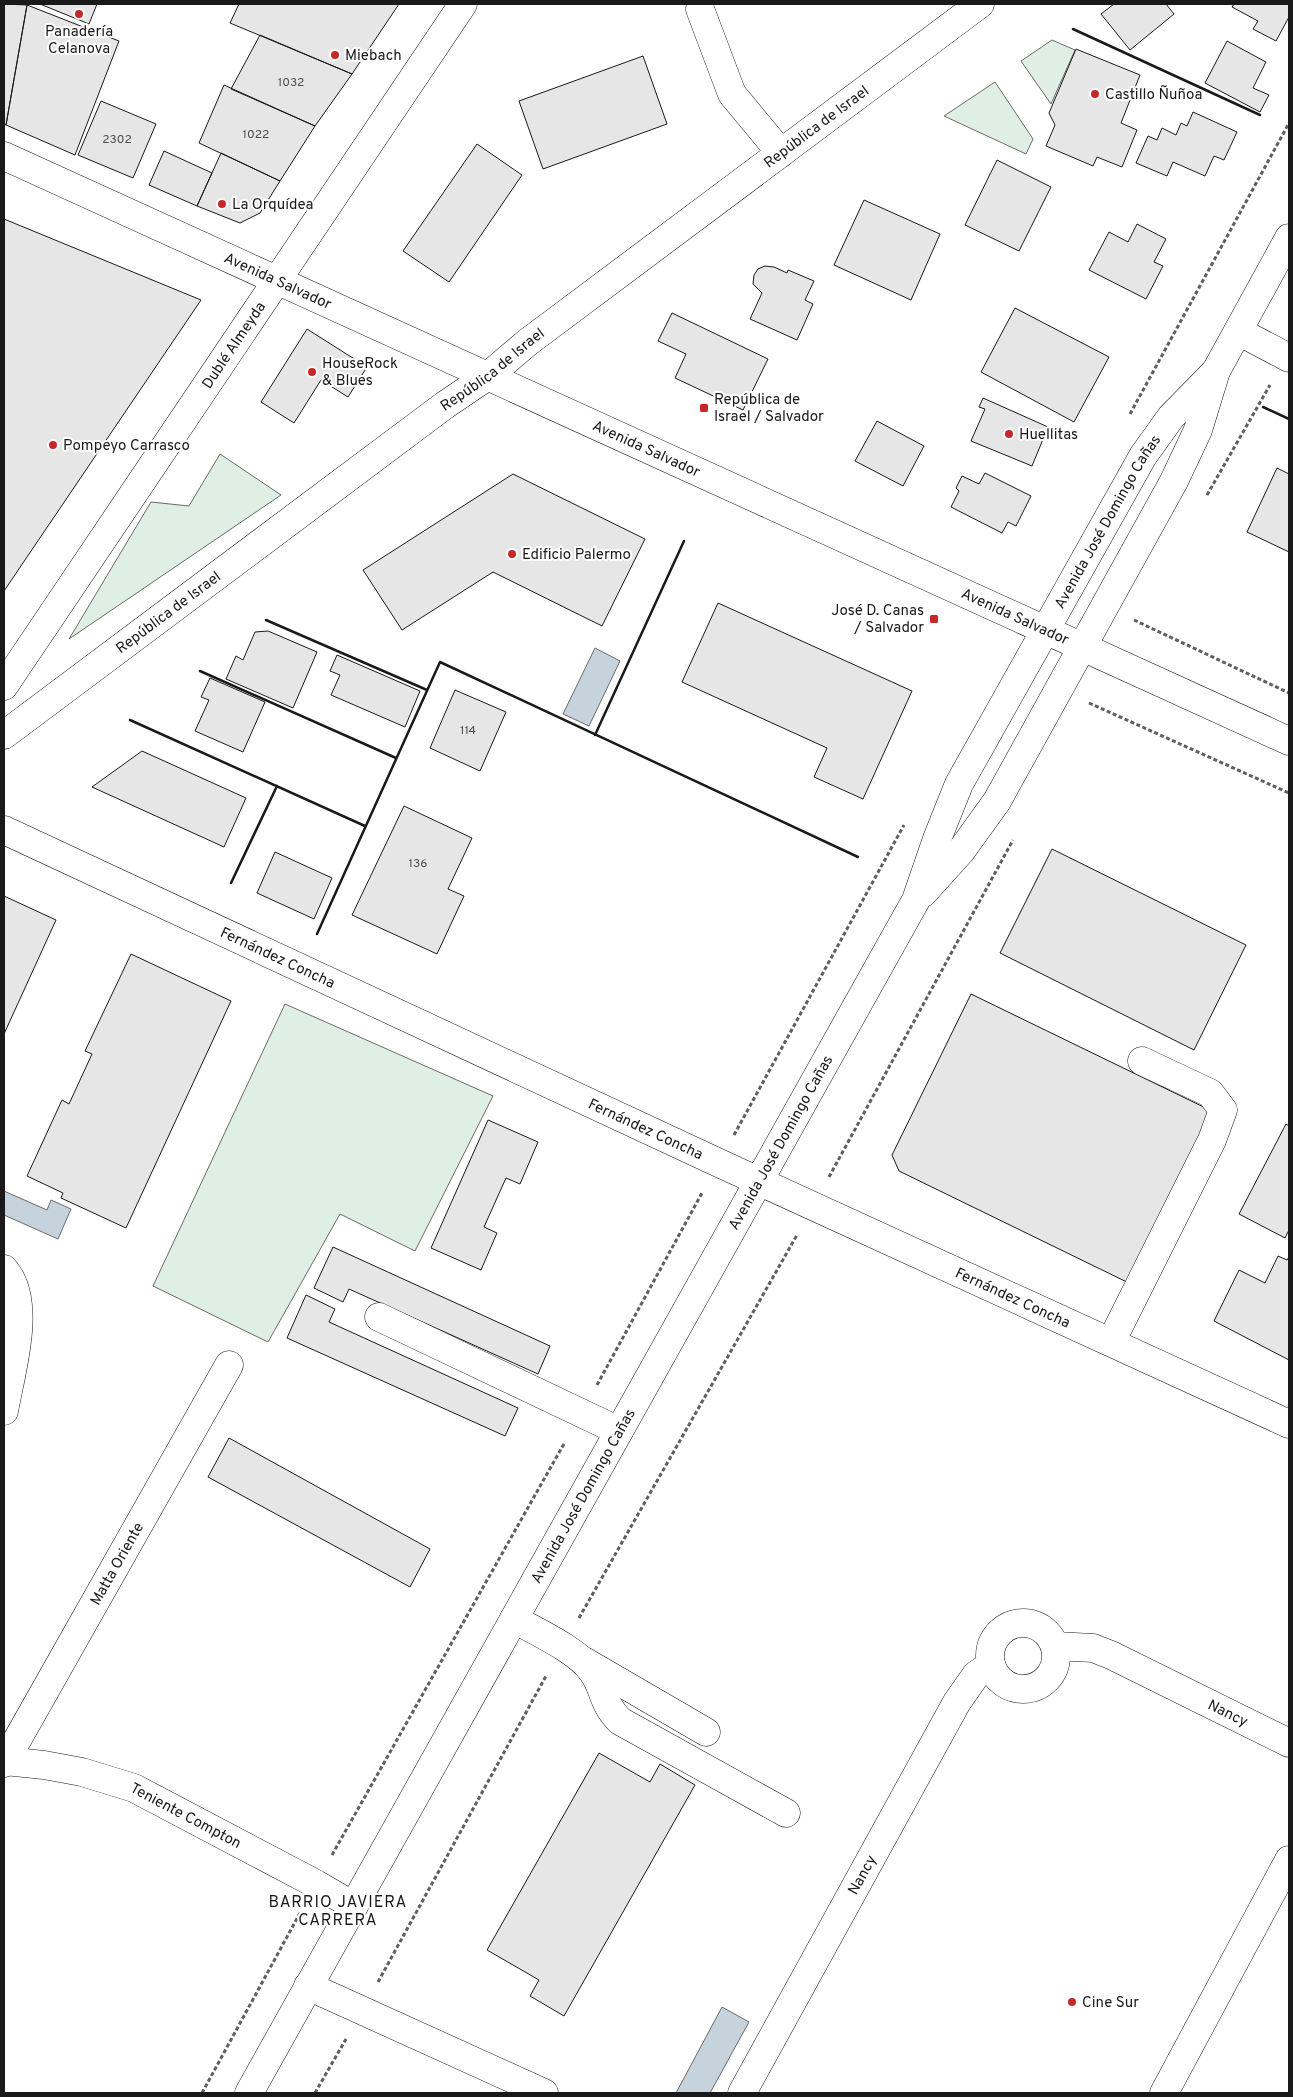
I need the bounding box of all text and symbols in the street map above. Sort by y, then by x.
marker: Panadería Celanova [73,8,85,20]
place label: Panadería Celanova [45,23,113,59]
place label: Miebach [345,47,402,66]
marker: Miebach [329,49,341,61]
house number: 1032 [278,75,304,91]
street label: República de Israel [761,82,873,173]
place label: Castillo Ñuñoa [1105,85,1203,105]
marker: Castillo Ñuñoa [1089,88,1101,100]
house number: 1022 [243,127,269,143]
house number: 2302 [102,132,132,148]
place label: La Orquídea [232,196,313,215]
marker: La Orquídea [216,198,228,210]
street label: Avenida Salvador [220,249,334,315]
street label: Dublé Almeyda [199,299,271,393]
street label: República de Israel [437,325,549,416]
place label: HouseRock & Blues [322,355,398,391]
marker: HouseRock & Blues [306,366,318,378]
place label: República de Israel / Salvador [714,391,824,427]
marker: República de Israel / Salvador [698,402,710,414]
street label: Avenida Salvador [589,417,703,483]
place label: Huellitas [1019,426,1078,445]
marker: Huellitas [1003,428,1015,440]
street label: Avenida José Domingo Cañas [1051,432,1166,613]
place label: Pompeyo Carrasco [63,437,190,456]
marker: Pompeyo Carrasco [47,439,59,451]
place label: Edificio Palermo [522,546,631,565]
marker: Edificio Palermo [506,548,518,560]
street label: República de Israel [113,568,225,659]
street label: Avenida Salvador [958,585,1072,651]
place label: José D. Canas / Salvador [831,602,924,638]
marker: José D. Canas / Salvador [928,613,940,625]
house number: 114 [460,723,476,739]
house number: 136 [409,856,427,872]
street label: Fernández Concha [217,924,338,994]
street label: Avenida José Domingo Cañas [725,1052,838,1234]
street label: Fernández Concha [585,1095,706,1165]
street label: Fernández Concha [952,1264,1073,1333]
street label: Avenida José Domingo Cañas [528,1406,641,1588]
street label: Matta Oriente [87,1520,149,1609]
street label: Nancy [1204,1696,1251,1732]
street label: Teniente Compton [126,1780,244,1854]
street label: Nancy [845,1852,882,1899]
district label: BARRIO JAVIERA CARRERA [269,1893,407,1931]
place label: Cine Sur [1082,1994,1139,2013]
marker: Cine Sur [1066,1996,1078,2008]

